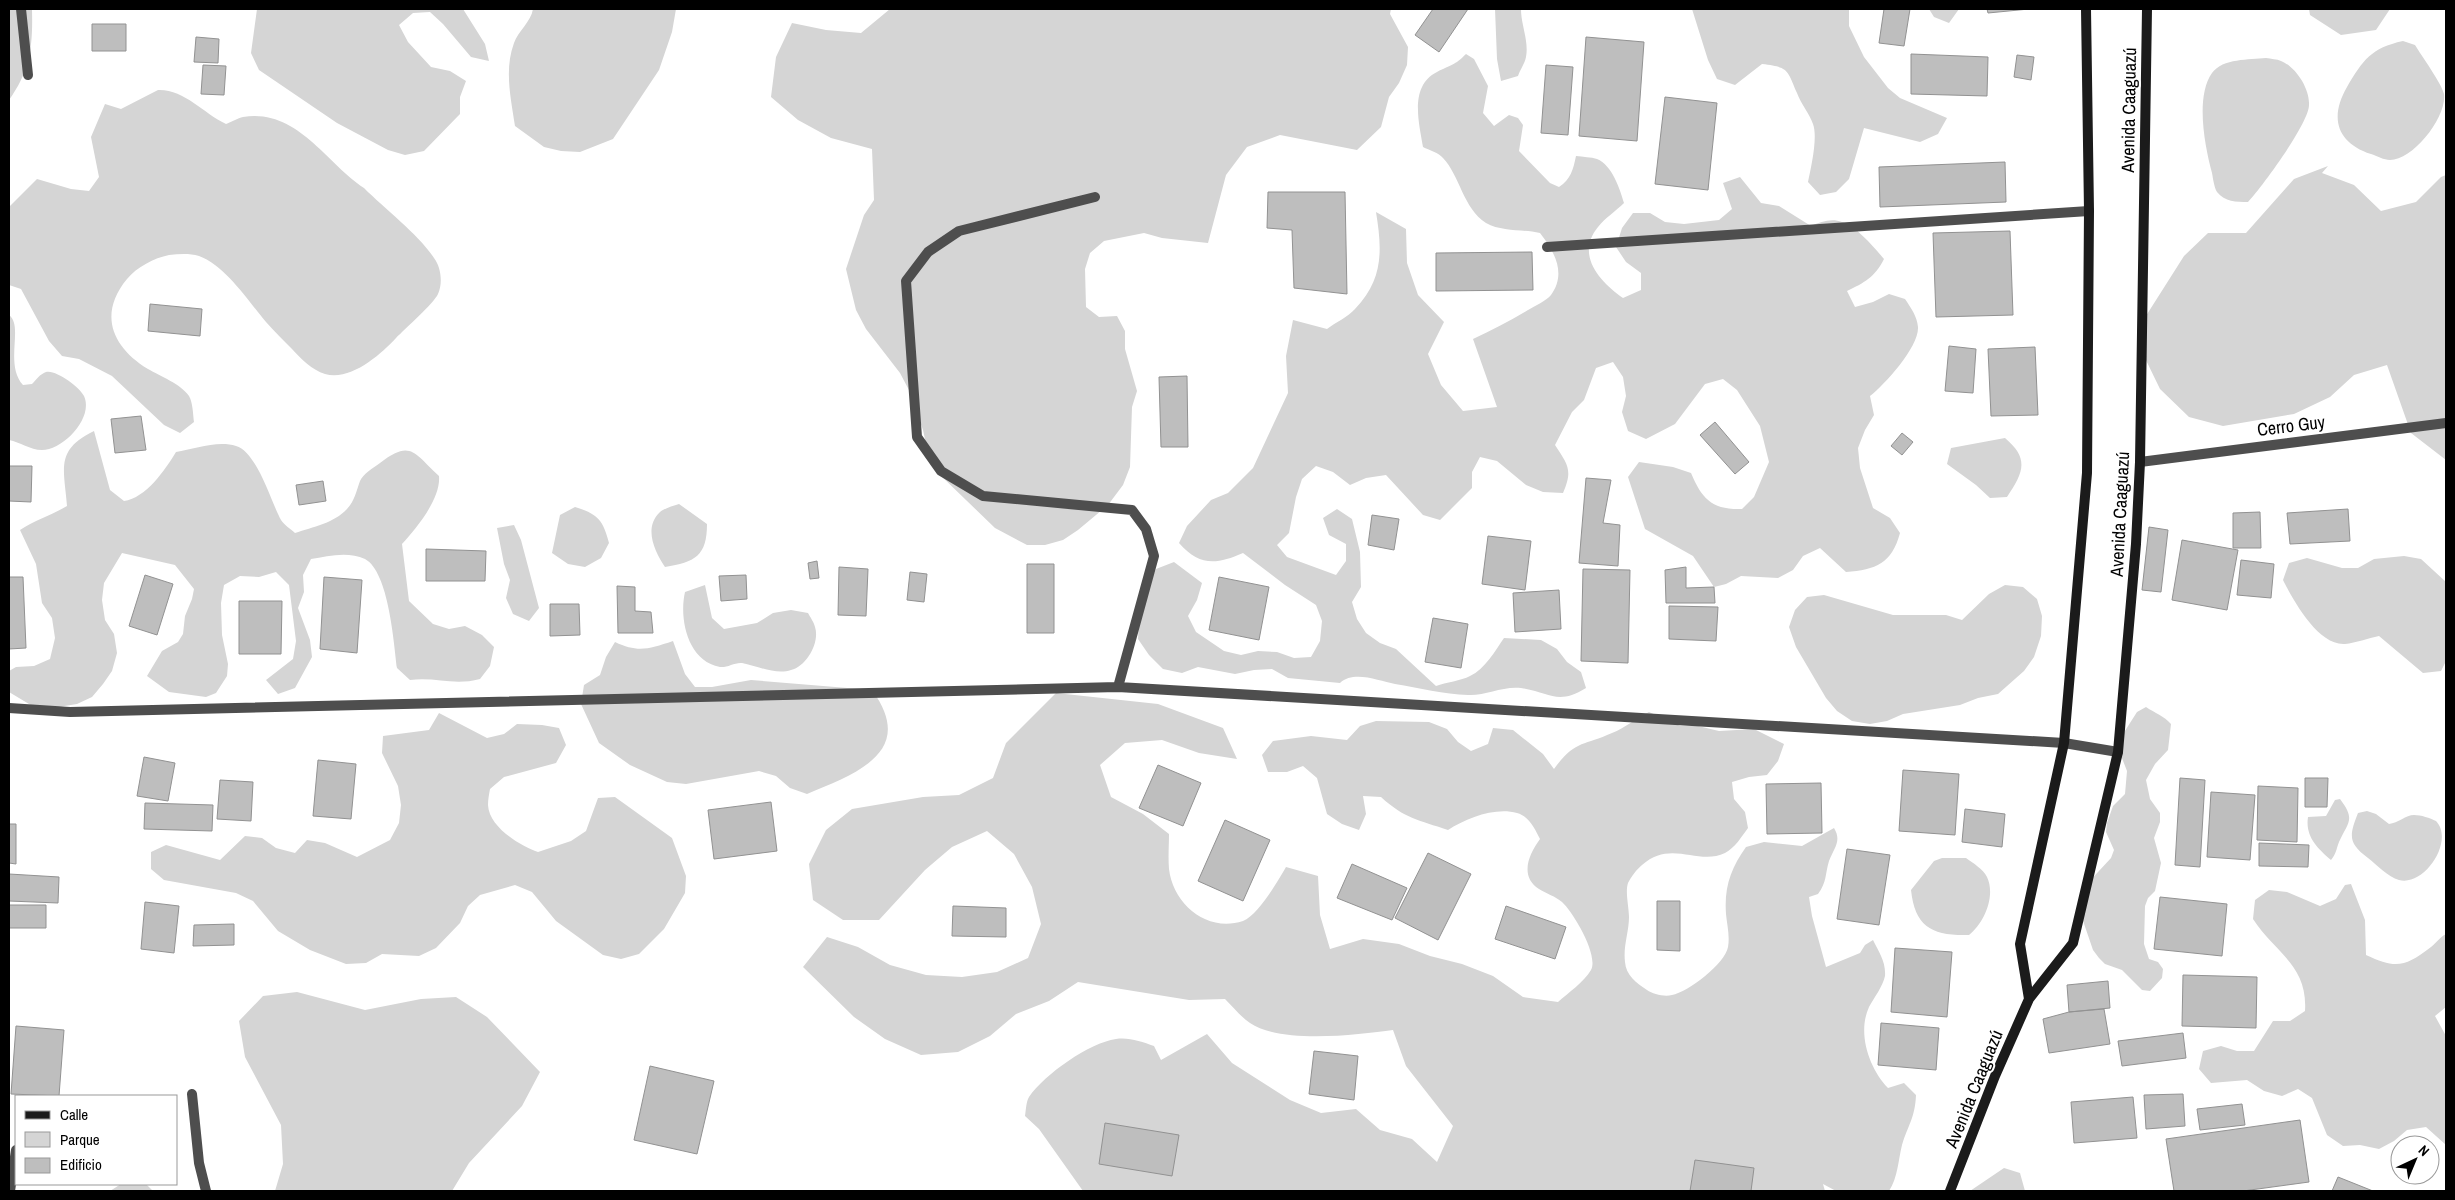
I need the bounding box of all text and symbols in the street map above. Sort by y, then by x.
street label: Avenida Caaguazú [2115,47,2142,174]
street label: Cerro Guy [2256,409,2327,442]
street label: Avenida Caaguazú [2104,451,2135,578]
street label: Avenida Caaguazú [1938,1026,2009,1153]
legend [15,1095,178,1185]
text: Calle [60,1104,88,1125]
text: Parque [60,1129,100,1150]
north arrow [2390,1135,2440,1185]
text: N [2415,1141,2433,1160]
text: Edificio [60,1154,102,1175]

